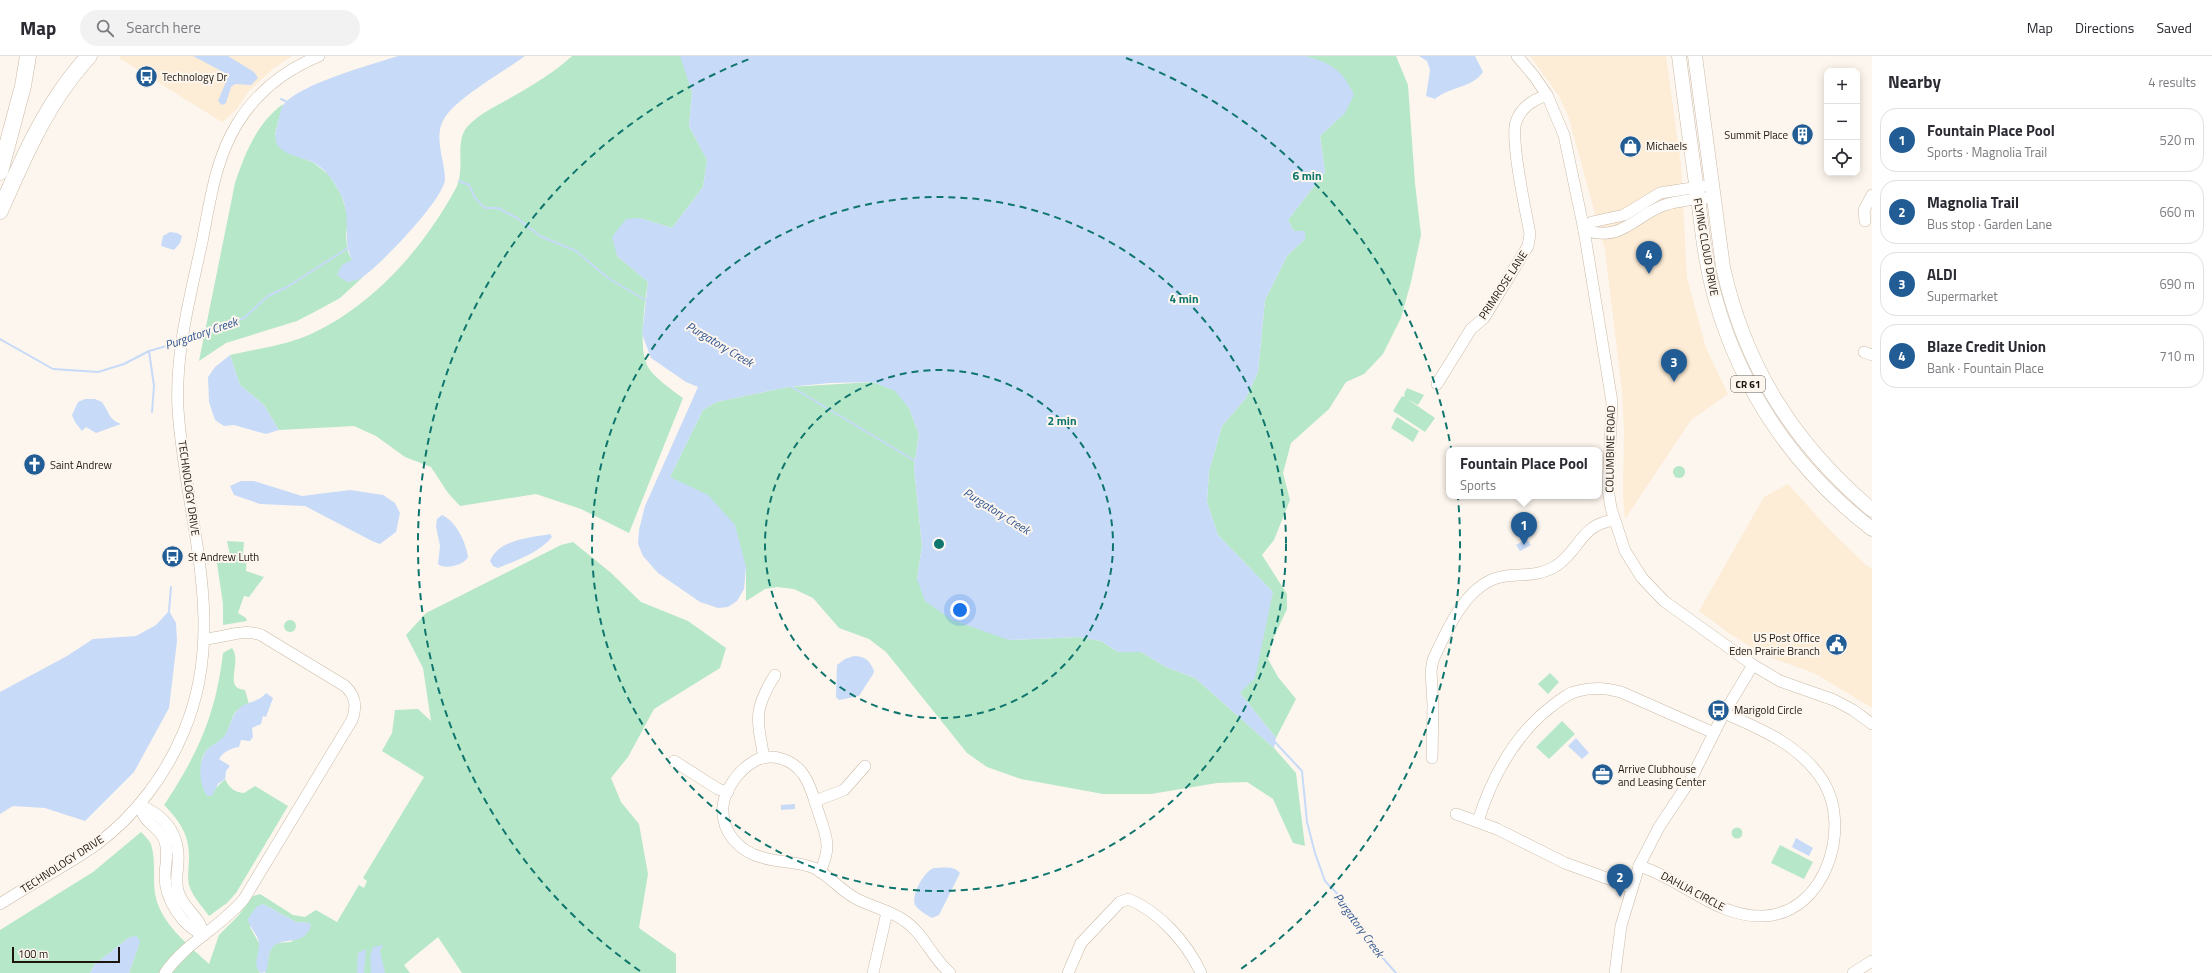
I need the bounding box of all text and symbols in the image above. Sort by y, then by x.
search box [80,10,360,46]
text: Map [20,13,56,42]
text: Search here [126,16,201,39]
icon: search [94,17,116,39]
text: Map [2027,17,2053,38]
text: Directions [2075,17,2134,38]
text: Saved [2156,17,2192,38]
bus stop icon: Technology Dr [133,64,159,90]
map controls [1824,68,1860,176]
button: + [1824,68,1860,104]
place label: Technology Dr [162,69,228,85]
text: Nearby [1888,69,1941,95]
text: 4 results [2148,72,2196,92]
button: − [1824,104,1860,140]
text: Fountain Place Pool [1927,119,2055,142]
building icon: Summit Place [1790,122,1816,148]
place label: Summit Place [1724,127,1788,143]
text: 1 [1898,130,1906,150]
text: 520 m [2159,130,2195,150]
shop icon: Michaels [1617,133,1643,159]
place label: Michaels [1646,138,1687,154]
button: locate [1824,140,1860,176]
text: Sports · Magnolia Trail [1927,142,2047,162]
text: 6 min [1292,166,1322,185]
text: Magnolia Trail [1927,191,2019,214]
street label: FLYING CLOUD DRIVE [1690,197,1722,297]
text: 2 [1898,202,1906,222]
text: 660 m [2159,202,2195,222]
text: Bus stop · Garden Lane [1927,214,2052,234]
pin: 4 [1636,241,1662,274]
street label: PRIMROSE LANE [1475,247,1531,323]
text: ALDI [1927,263,1957,286]
text: 3 [1898,274,1906,294]
text: 690 m [2159,274,2195,294]
text: Supermarket [1927,286,1998,306]
text: 4 min [1169,289,1199,308]
water label: Purgatory Creek [162,311,241,354]
water label: Purgatory Creek [683,316,759,372]
text: Blaze Credit Union [1927,335,2046,358]
text: 4 [1898,346,1906,366]
text: 710 m [2159,346,2195,366]
pin: 3 [1661,349,1687,382]
text: Bank · Fountain Place [1927,358,2044,378]
road number: CR 61 [1731,376,1765,392]
street label: COLUMBINE ROAD [1601,405,1619,493]
text: 2 min [1047,411,1077,430]
street label: TECHNOLOGY DRIVE [174,439,204,537]
popup [1446,447,1602,499]
church icon: Saint Andrew [22,452,48,478]
text: Fountain Place Pool [1460,452,1588,475]
place label: Saint Andrew [50,457,113,473]
text: Sports [1460,475,1496,495]
water label: Purgatory Creek [960,483,1036,540]
pin: 1 [1511,512,1537,545]
centre of rings [932,537,946,551]
bus stop icon: St Andrew Luth [160,544,186,570]
place label: St Andrew Luth [188,549,259,565]
your location [950,600,970,620]
place label: US Post Office Eden Prairie Branch [1729,630,1820,659]
public building icon: US Post Office Eden Prairie Branch [1823,631,1849,657]
bus stop icon: Marigold Circle [1705,697,1731,723]
place label: Marigold Circle [1734,702,1803,718]
place label: Arrive Clubhouse and Leasing Center [1618,761,1706,790]
office icon: Arrive Clubhouse and Leasing Center [1589,762,1615,788]
street label: TECHNOLOGY DRIVE [17,831,107,897]
pin: 2 [1607,864,1633,897]
street label: DAHLIA CIRCLE [1658,867,1728,915]
water label: Purgatory Creek [1329,889,1390,963]
scale bar [12,945,120,964]
text: 100 m [18,946,48,962]

